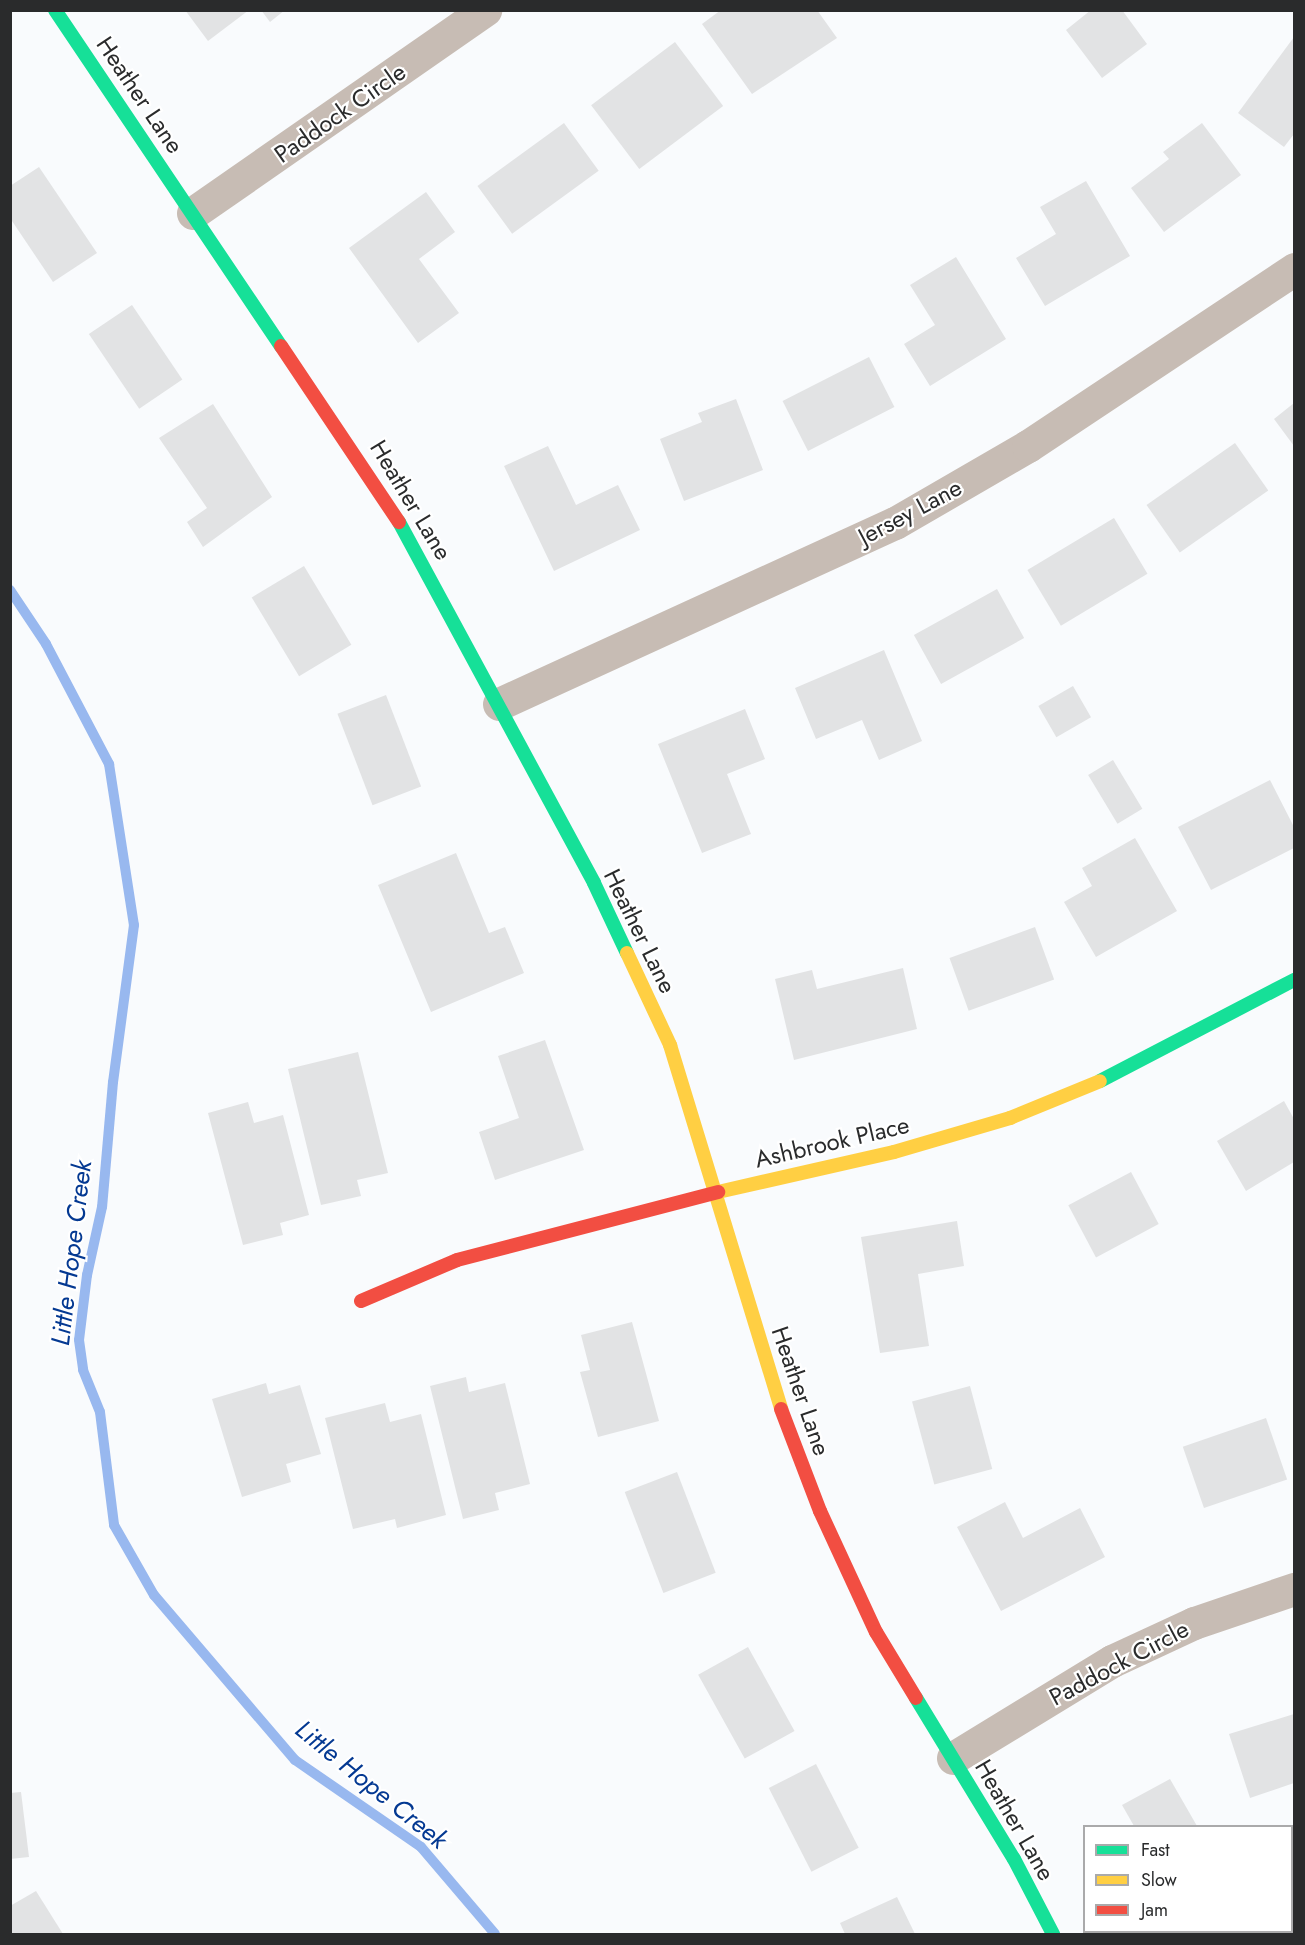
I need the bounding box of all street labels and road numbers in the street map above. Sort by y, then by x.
street label: Heather Lane [90,31,190,159]
street label: Paddock Circle [269,57,411,169]
street label: Heather Lane [364,435,458,565]
street label: Jersey Lane [853,473,967,551]
street label: Heather Lane [598,864,682,998]
street label: Ashbrook Place [752,1110,912,1174]
street label: Heather Lane [765,1323,837,1459]
street label: Paddock Circle [1044,1614,1194,1712]
street label: Heather Lane [969,1755,1061,1885]

